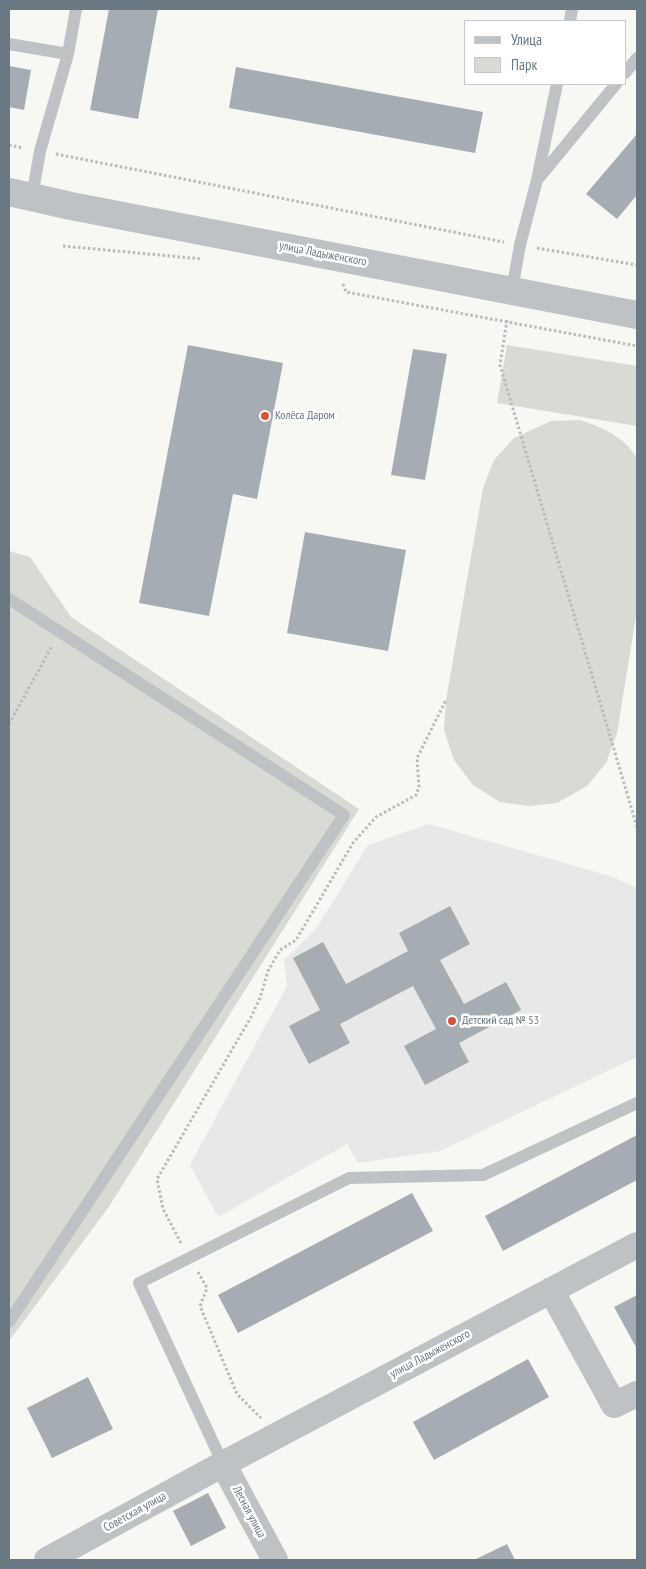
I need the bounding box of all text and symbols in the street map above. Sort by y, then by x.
legend [463,20,626,85]
text: Улица [511,30,542,49]
text: Парк [511,55,537,74]
street label: улица Ладыженского [278,238,368,270]
place label: Колёса Даром [275,409,335,423]
marker: Колёса Даром [259,410,271,422]
place label: Детский сад № 53 [462,1014,539,1028]
marker: Детский сад № 53 [446,1015,458,1027]
street label: улица Ладыженского [387,1327,473,1381]
street label: Лесная улица [229,1483,269,1541]
street label: Советская улица [101,1489,169,1535]

